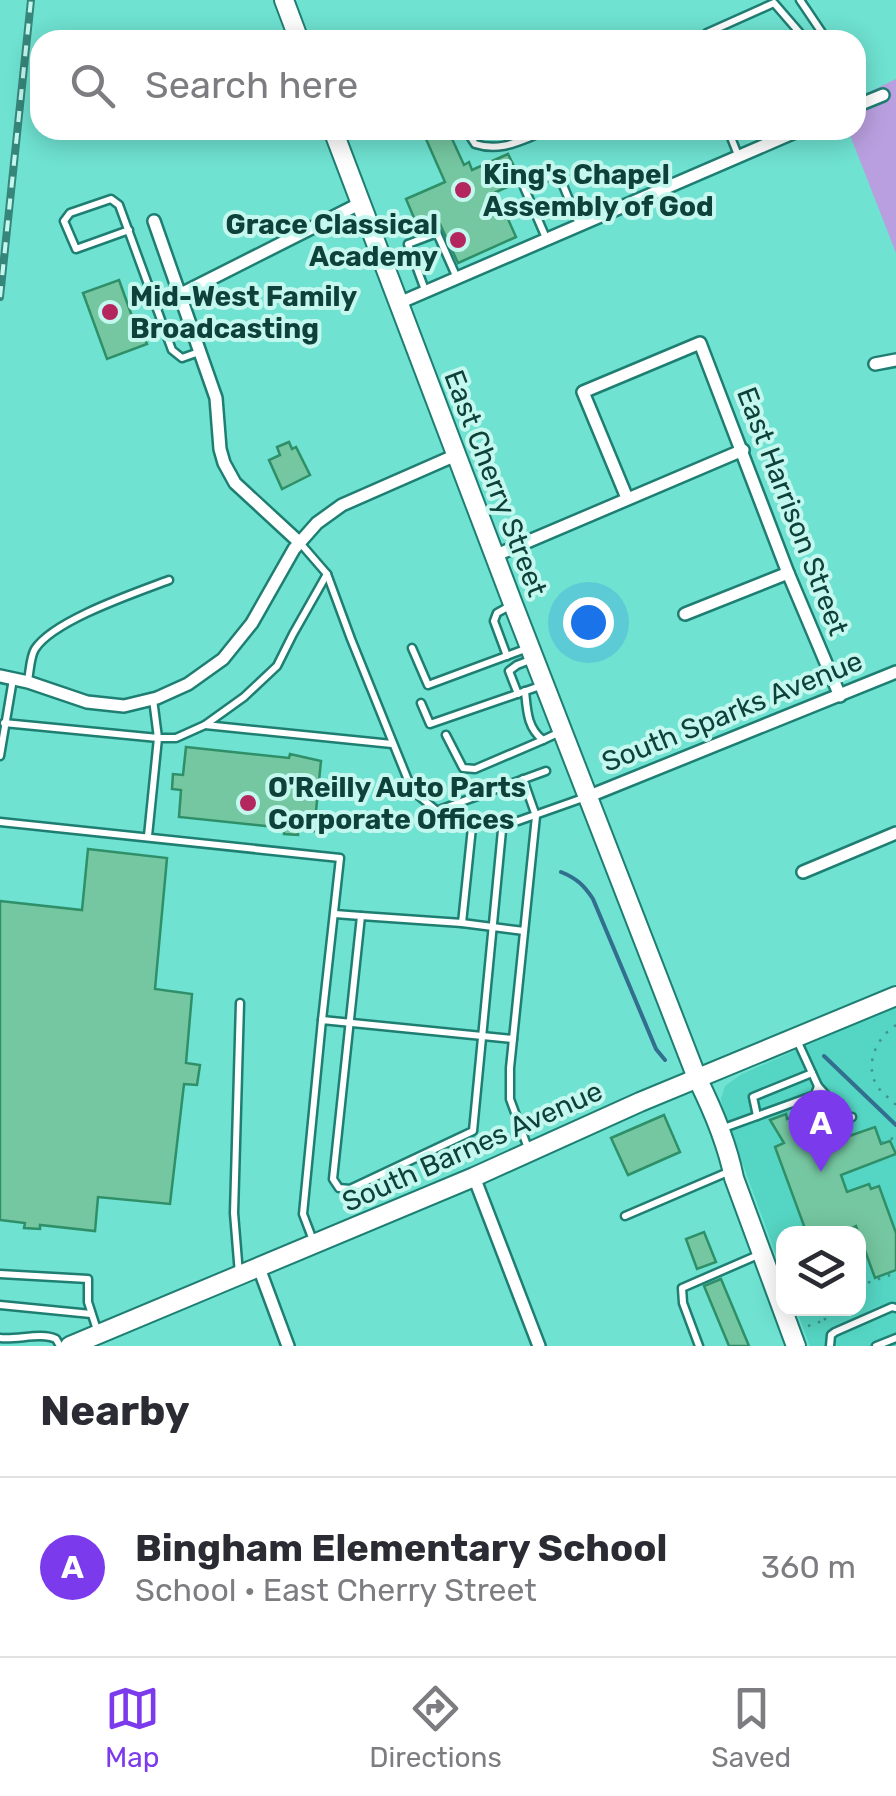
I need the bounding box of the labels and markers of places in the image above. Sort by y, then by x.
place label: King's Chapel Assembly of God [483,158,714,223]
marker: King's Chapel Assembly of God [452,179,474,201]
place label: Grace Classical Academy [226,208,438,273]
marker: Grace Classical Academy [447,229,469,251]
place label: Mid-West Family Broadcasting [130,280,358,345]
marker: Mid-West Family Broadcasting [99,301,121,323]
place label: O'Reilly Auto Parts Corporate Offices [268,771,526,836]
marker: O'Reilly Auto Parts Corporate Offices [237,792,259,814]
pin: A [788,1090,854,1172]

